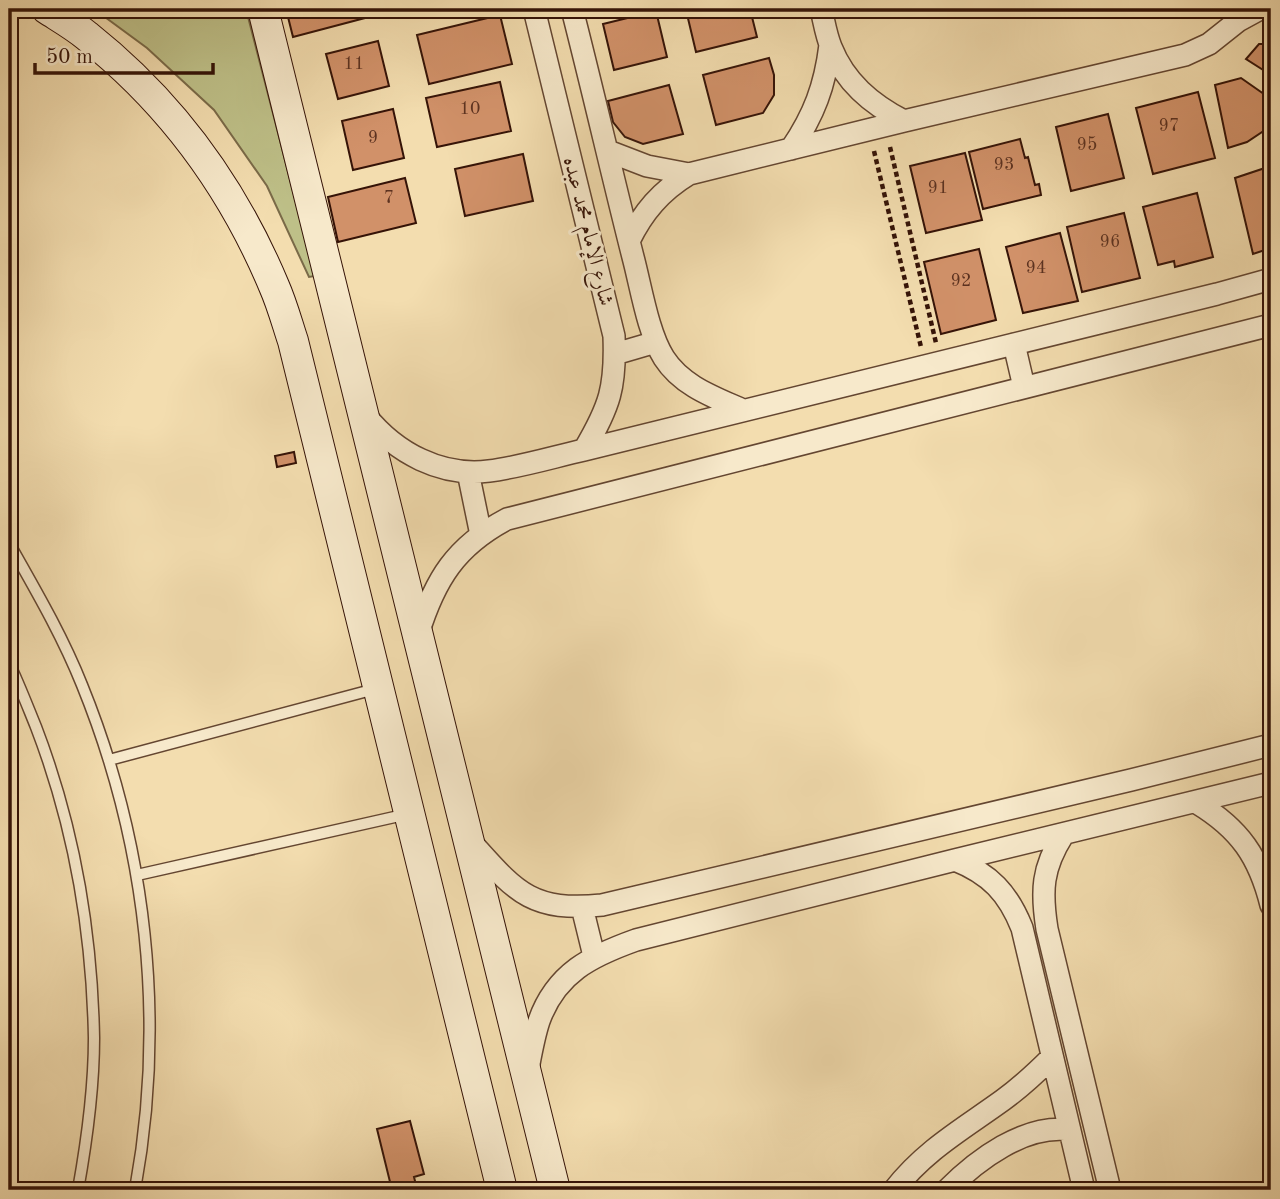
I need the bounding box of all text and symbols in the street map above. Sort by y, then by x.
scale bar [35,32,214,76]
text: 50 m [46,47,93,68]
house number: 11 [344,55,364,73]
house number: 10 [460,100,480,118]
house number: 97 [1159,117,1179,135]
house number: 9 [368,129,378,147]
house number: 95 [1077,136,1097,154]
street label: شارع الإمام محمد عبده [553,155,616,309]
house number: 93 [994,156,1014,174]
house number: 91 [928,179,948,197]
house number: 7 [384,189,394,207]
house number: 96 [1100,233,1120,251]
house number: 94 [1026,259,1046,277]
house number: 92 [951,272,971,290]

